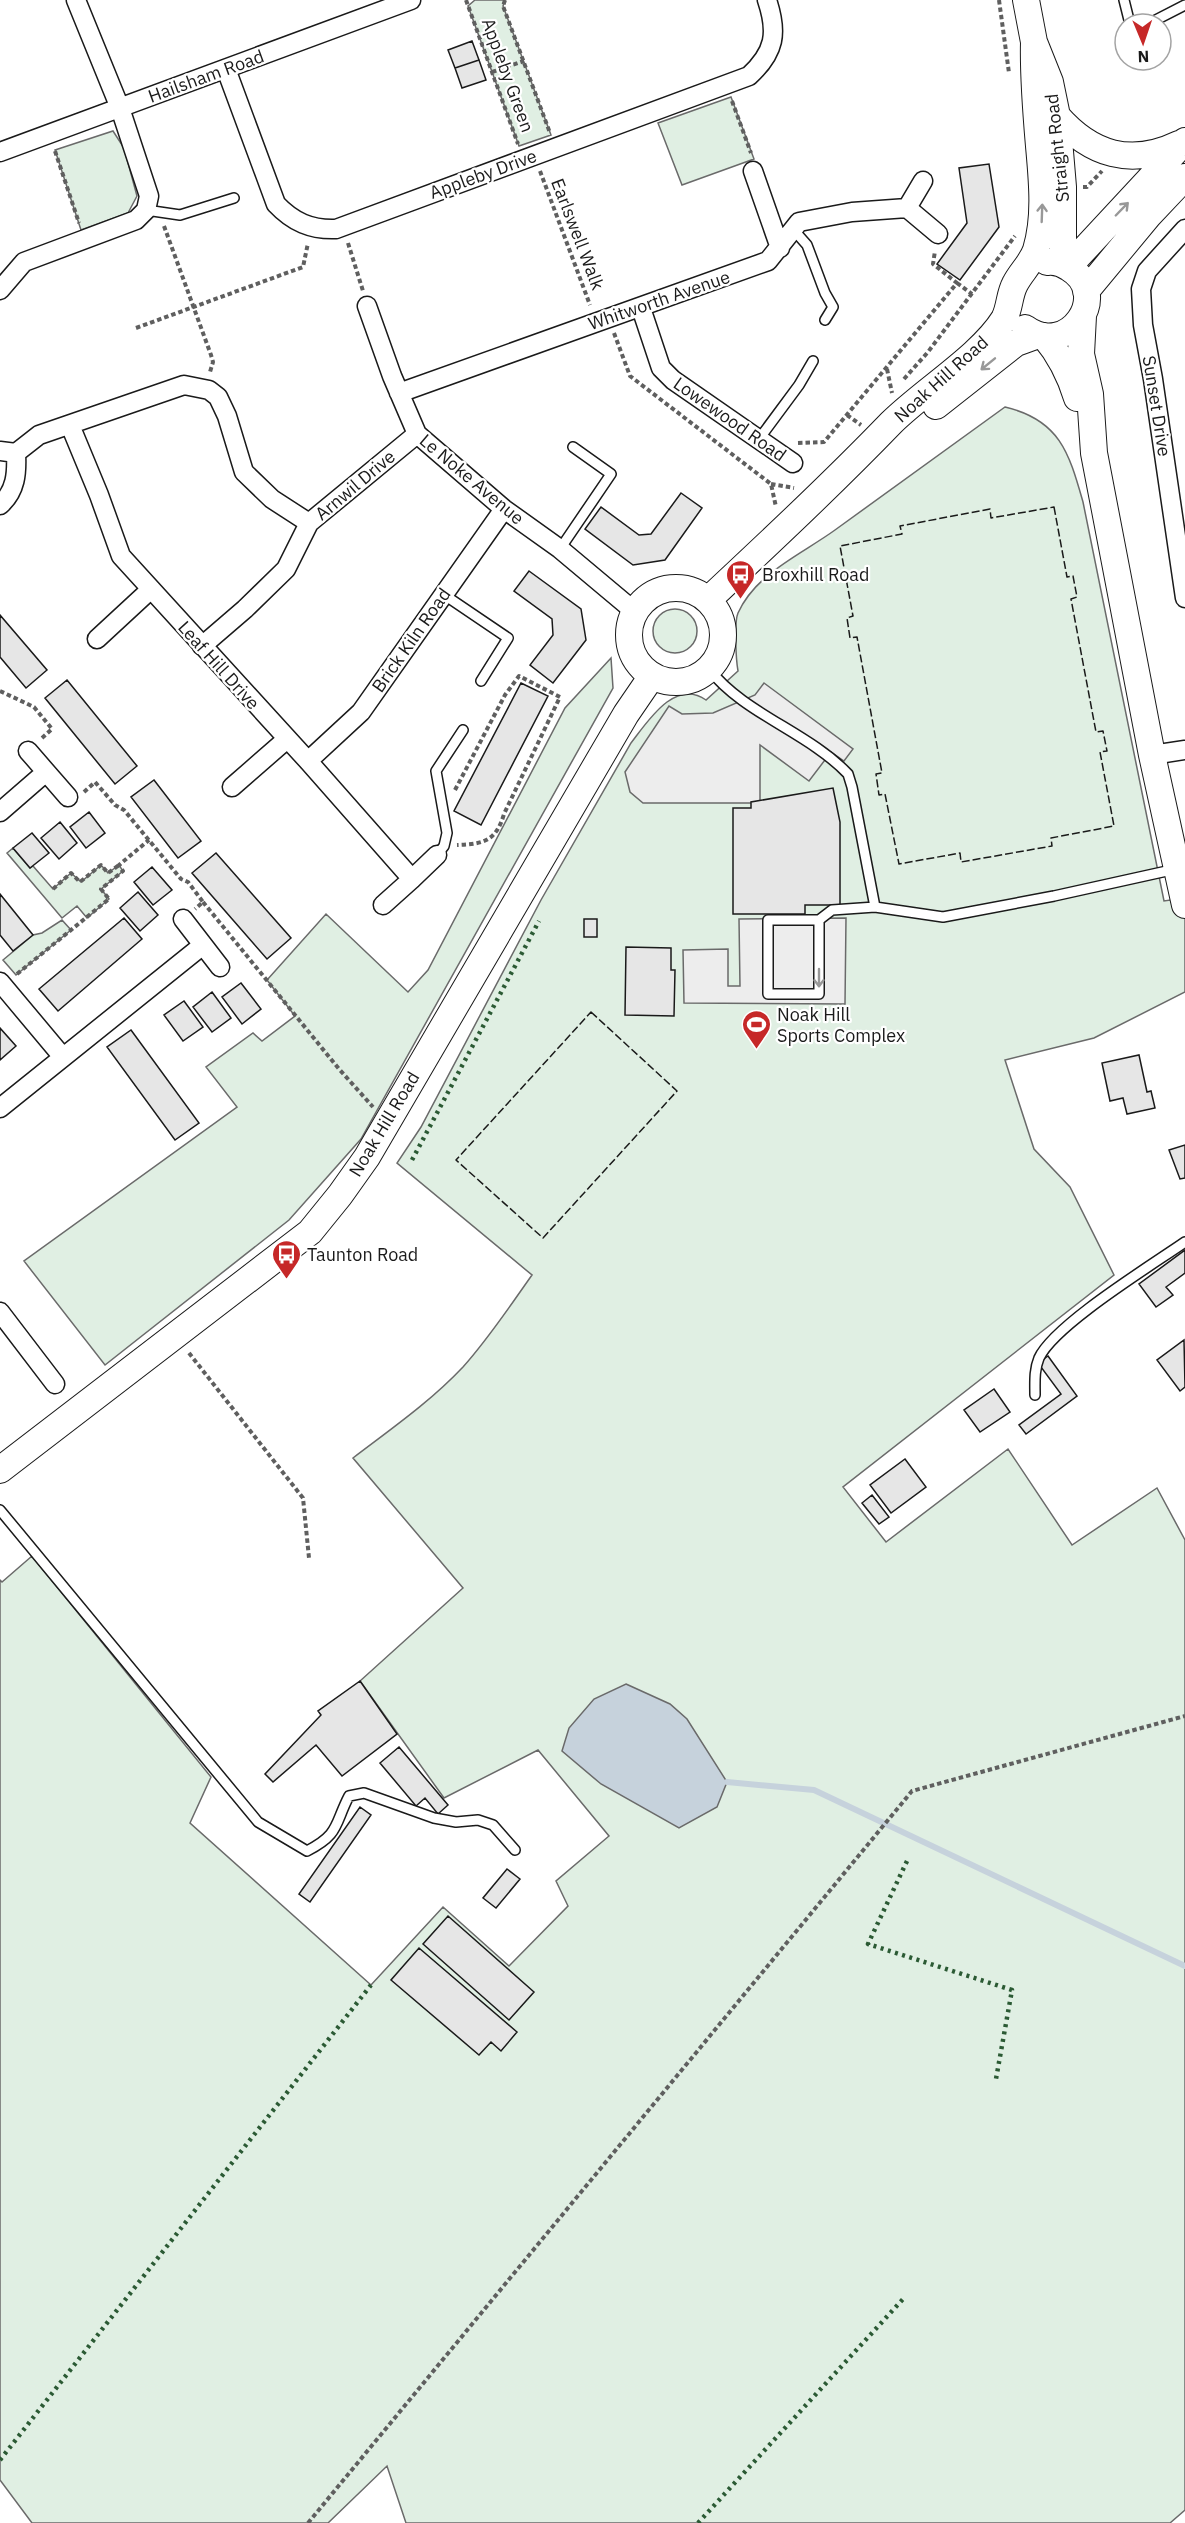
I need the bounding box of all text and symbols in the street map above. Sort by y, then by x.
north arrow [1113,12,1173,72]
street label: Appleby Green [477,15,539,135]
street label: Hailsham Road [145,44,267,108]
text: N [1137,47,1150,67]
street label: Straight Road [1040,93,1074,203]
street label: Appleby Drive [426,144,540,204]
street label: Earlswell Walk [546,175,610,294]
one-way arrow [1115,202,1130,217]
one-way arrow [1036,203,1047,223]
street label: Whitworth Avenue [585,265,733,335]
street label: Noak Hill Road [889,331,993,427]
street label: Sunset Drive [1138,354,1176,458]
one-way arrow [980,357,996,370]
street label: Lowewood Road [669,372,791,466]
street label: Le Noke Avenue [415,429,529,529]
street label: Arnwil Drive [310,445,400,525]
bus stop icon: Broxhill Road [725,558,757,600]
place label: Broxhill Road [762,563,869,586]
street label: Brick Kiln Road [367,583,455,697]
street label: Leaf Hill Drive [173,616,265,714]
one-way arrow [813,968,825,988]
place label: Noak Hill Sports Complex [777,1003,905,1047]
sports icon: Noak Hill Sports Complex [740,1008,772,1050]
street label: Noak Hill Road [344,1067,424,1181]
bus stop icon: Taunton Road [270,1238,302,1280]
place label: Taunton Road [307,1243,418,1266]

